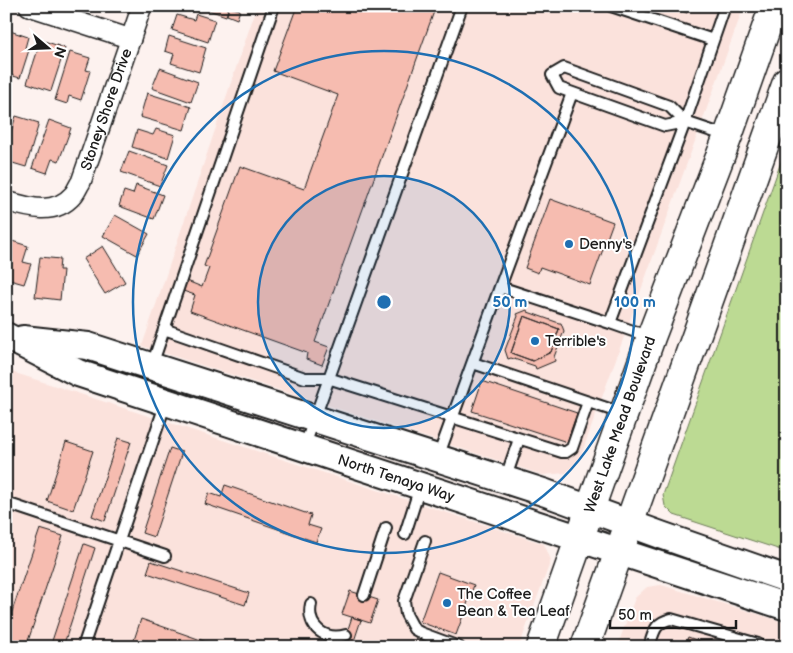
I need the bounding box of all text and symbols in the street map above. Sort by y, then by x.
north arrow [22,22,72,72]
text: N [50,44,70,60]
street label: Stoney Shore Drive [76,46,136,173]
place label: Denny's [579,235,633,254]
marker: Denny's [563,238,575,250]
centre of rings [375,293,393,311]
text: 50 m [493,293,528,312]
text: 100 m [614,293,656,312]
place label: Terrible's [545,332,607,351]
street label: West Lake Mead Boulevard [580,334,660,515]
marker: Terrible's [529,335,541,347]
street label: North Tenaya Way [335,450,457,506]
place label: The Coffee Bean & Tea Leaf [457,585,570,621]
marker: The Coffee Bean & Tea Leaf [441,597,453,609]
scale bar [610,598,737,630]
text: 50 m [618,606,652,625]

